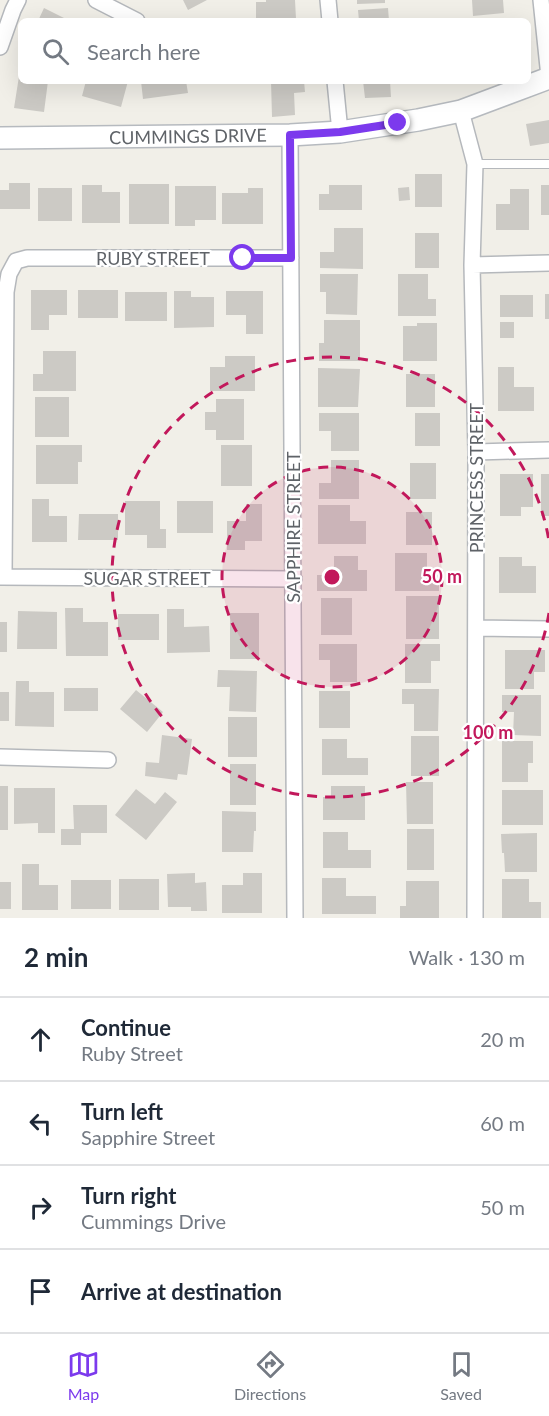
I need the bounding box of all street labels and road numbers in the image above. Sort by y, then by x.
street label: CUMMINGS DRIVE [109,124,267,148]
street label: RUBY STREET [96,247,210,269]
street label: PRINCESS STREET [465,402,487,553]
street label: SAPPHIRE STREET [282,451,304,603]
street label: SUGAR STREET [83,567,211,589]

